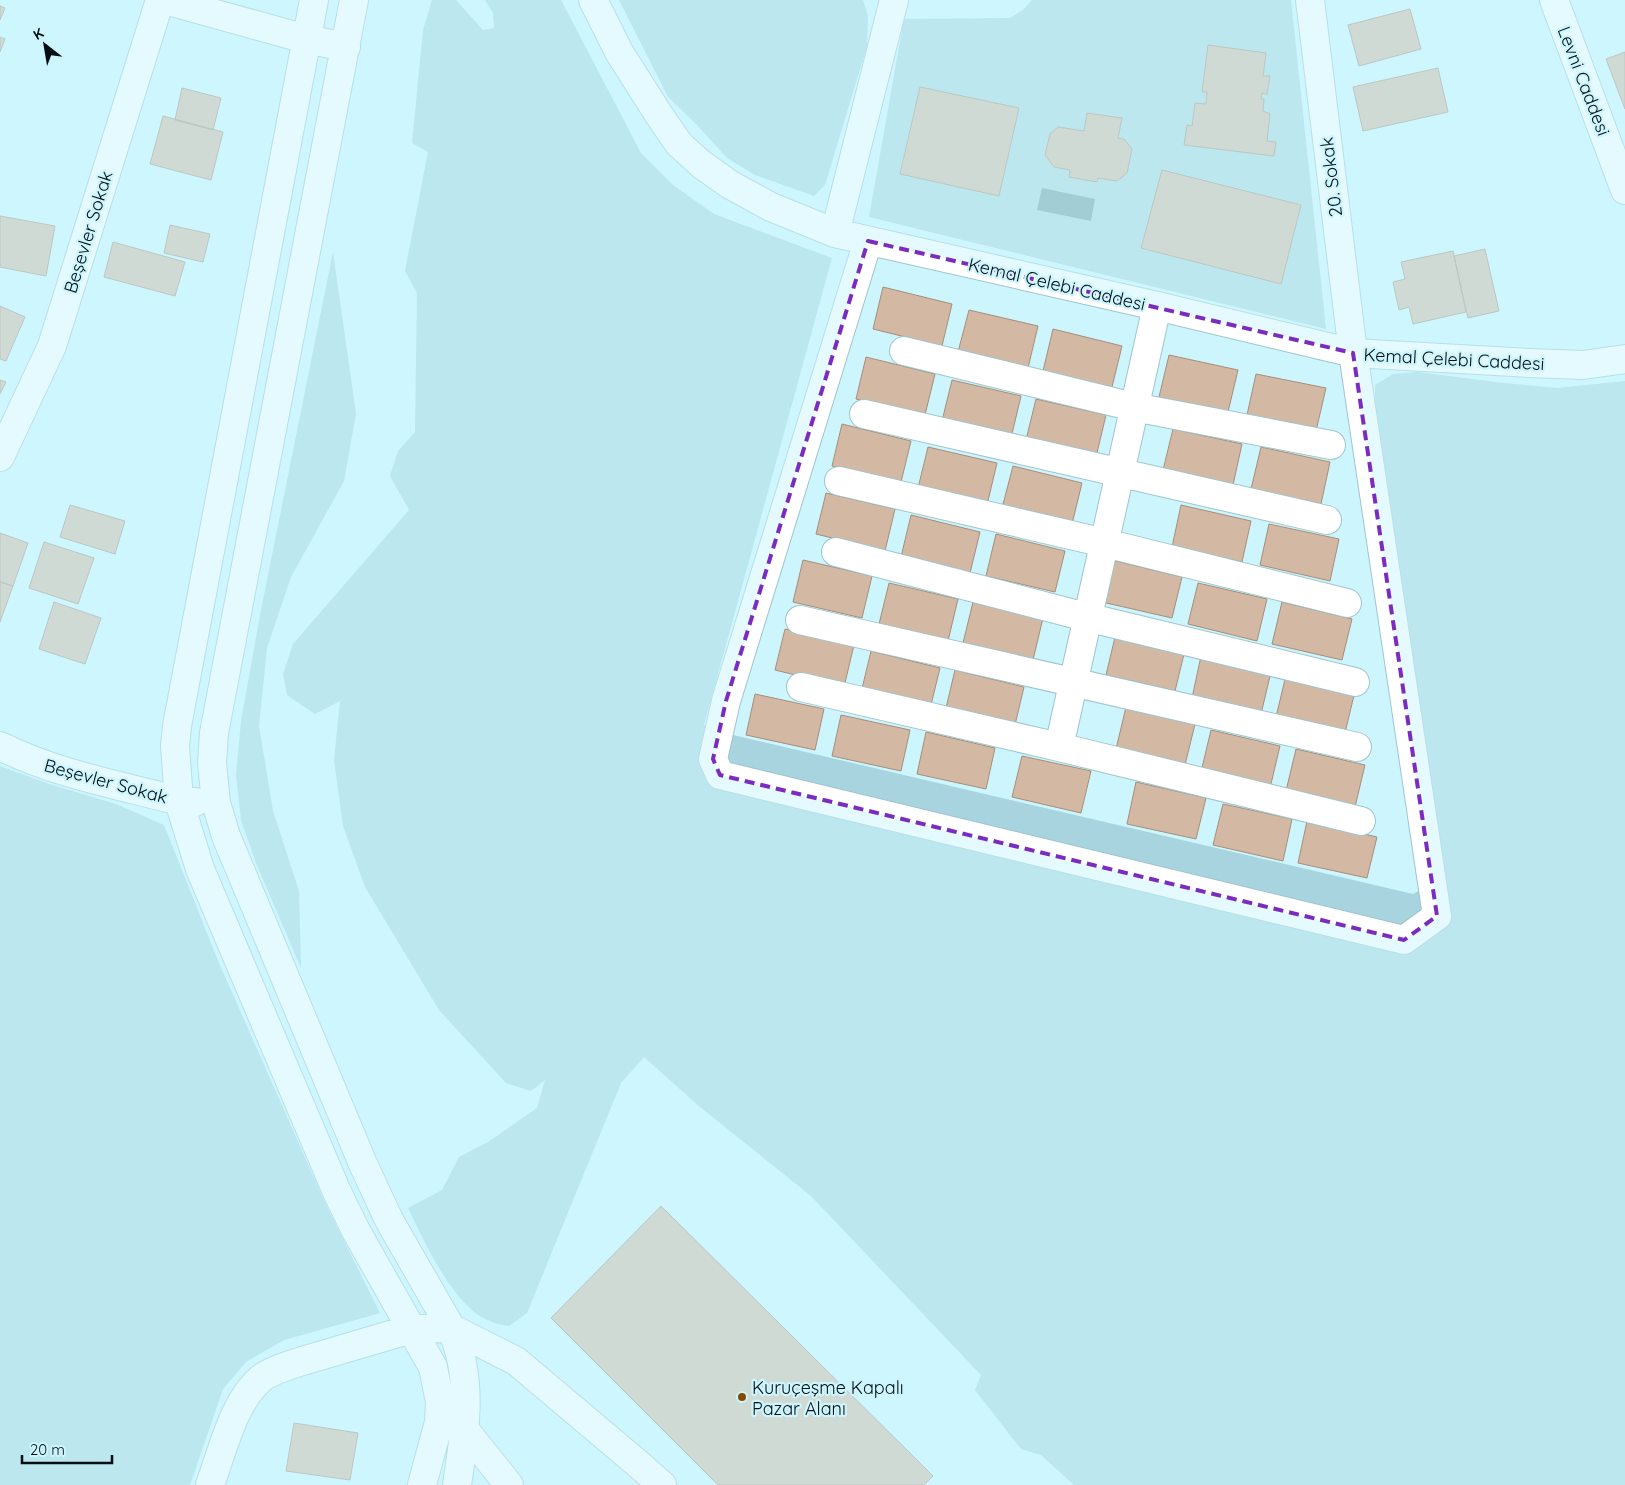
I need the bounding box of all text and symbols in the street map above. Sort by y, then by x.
north arrow [20,20,70,70]
street label: Levni Caddesi [1553,23,1615,139]
text: K [30,24,47,44]
street label: 20. Sokak [1315,136,1347,218]
street label: Beşevler Sokak [58,168,118,296]
street label: Kemal Çelebi Caddesi [966,252,1148,316]
street label: Kemal Çelebi Caddesi [1363,343,1545,375]
street label: Beşevler Sokak [42,753,170,809]
place label: Kuruçeşme Kapalı Pazar Alanı [752,1376,904,1420]
marker: Kuruçeşme Kapalı Pazar Alanı [736,1391,748,1403]
scale bar [22,1432,112,1464]
text: 20 m [30,1440,65,1459]

